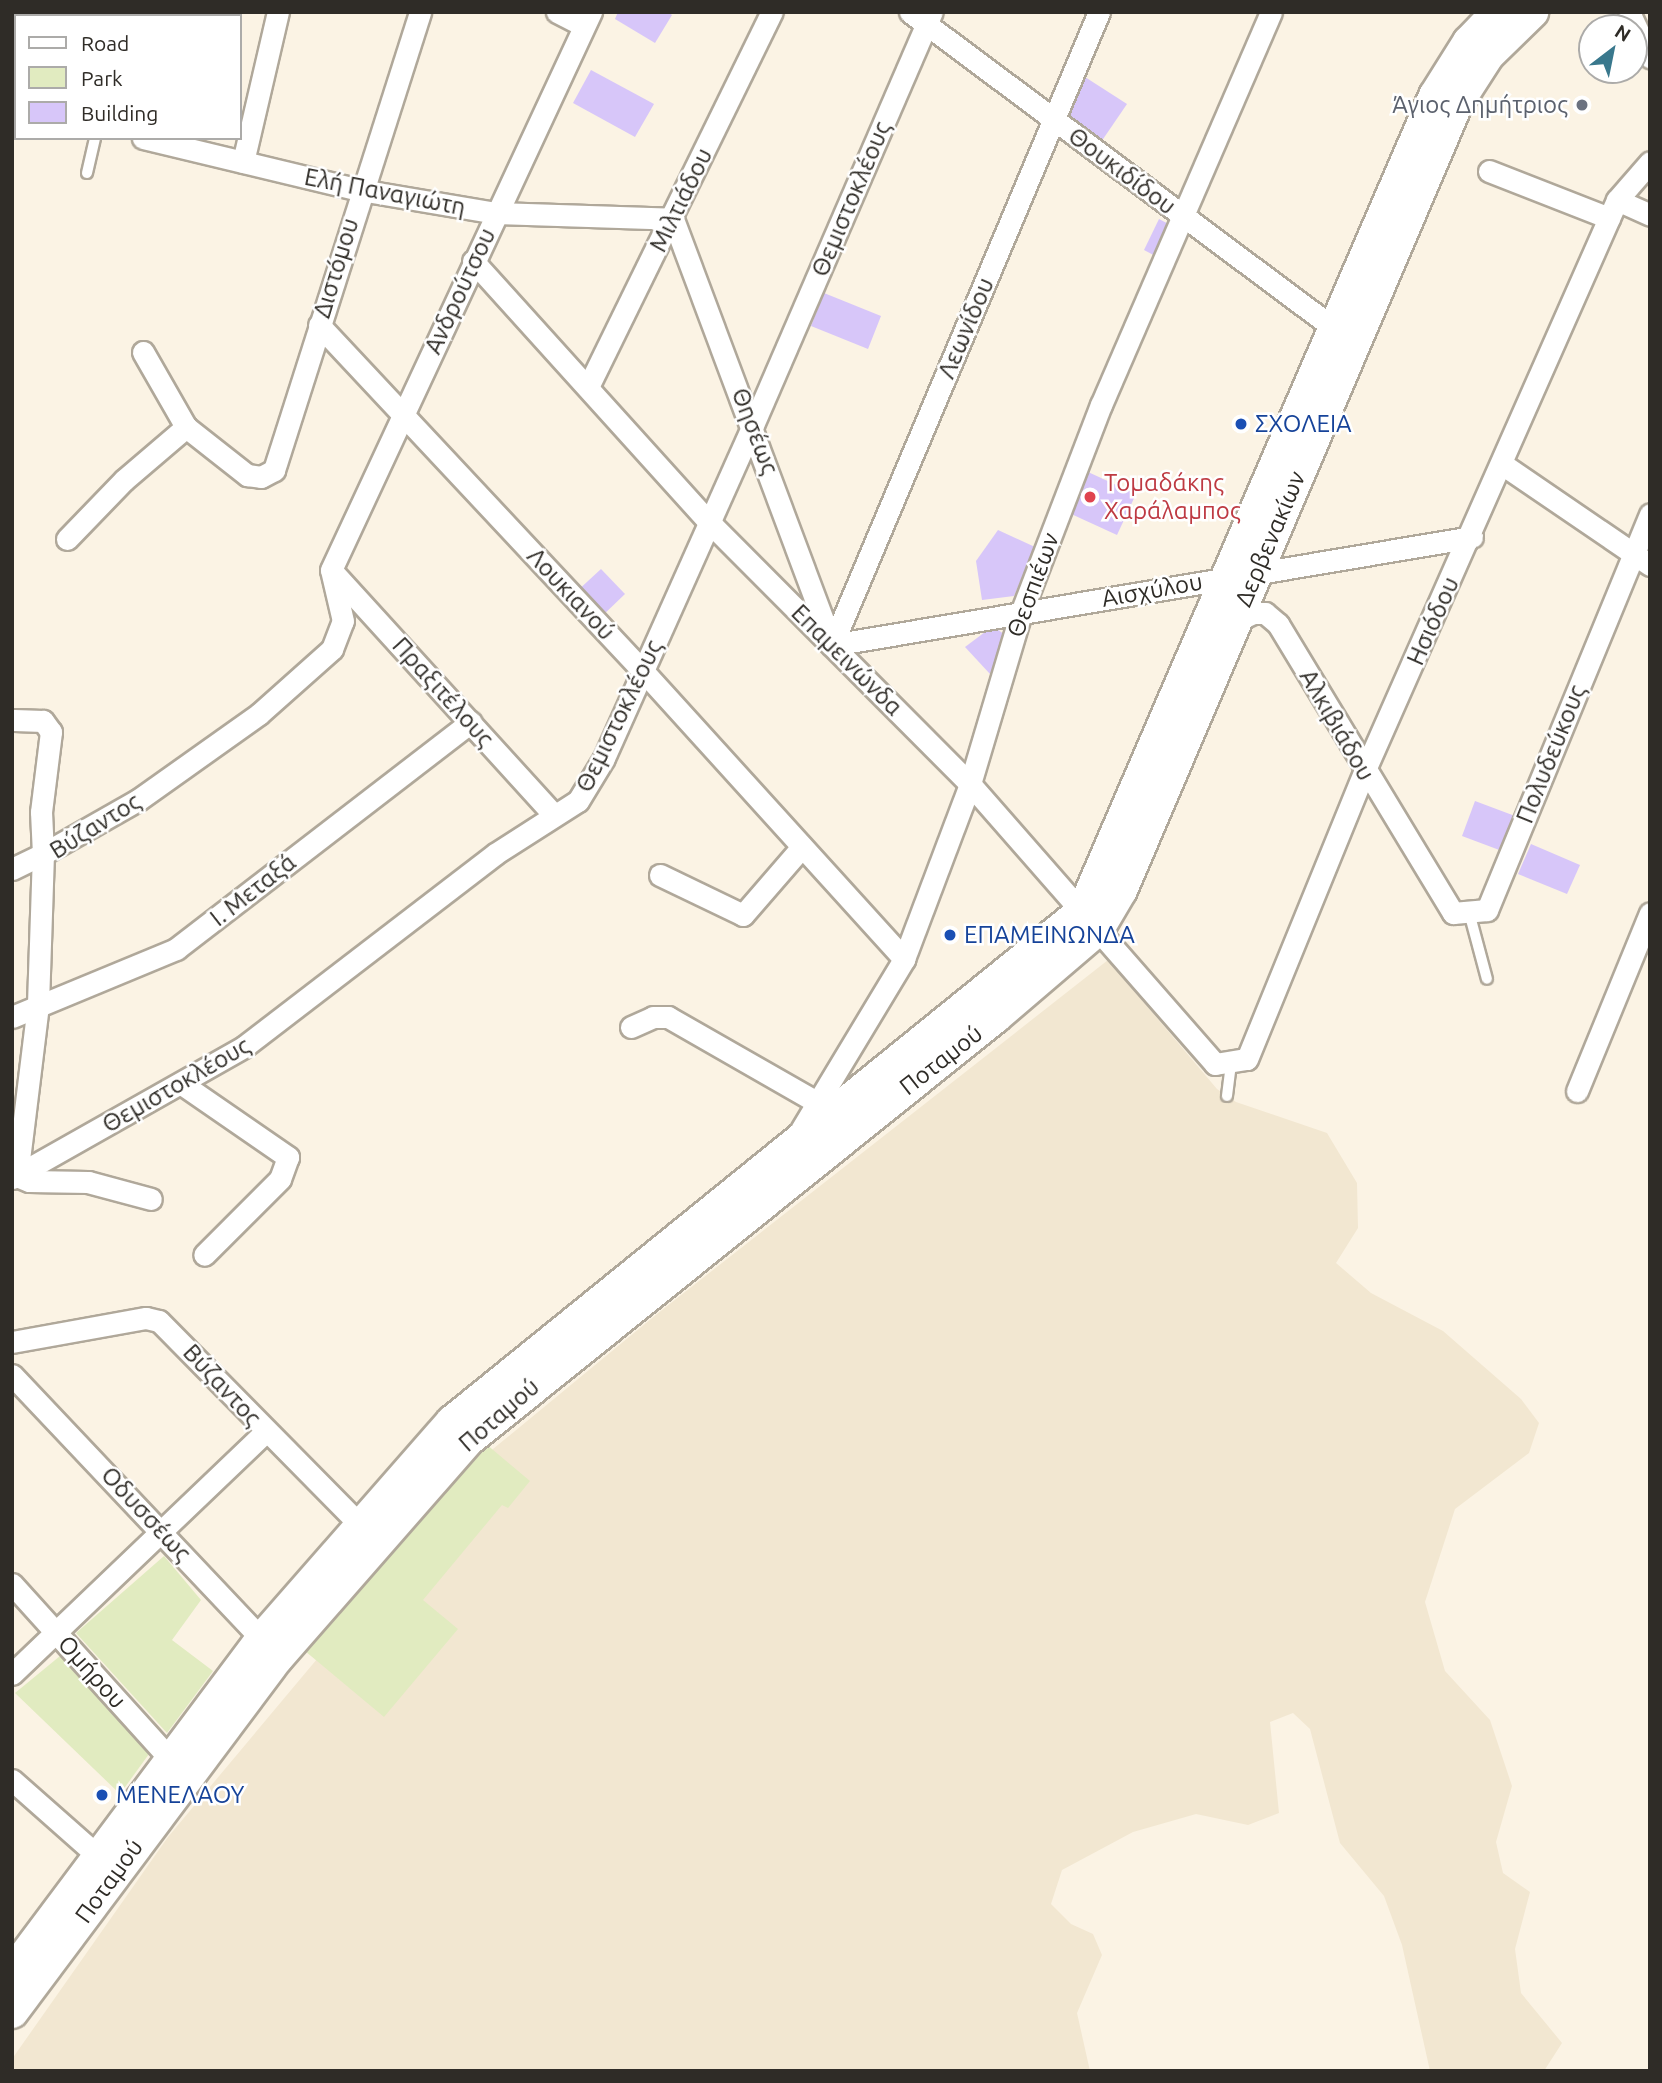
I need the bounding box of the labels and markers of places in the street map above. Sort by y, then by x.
place label: Άγιος Δημήτριος [1392,91,1568,119]
marker: Άγιος Δημήτριος [1574,97,1590,113]
place label: ΣΧΟΛΕΙΑ [1255,410,1352,438]
marker: ΣΧΟΛΕΙΑ [1233,416,1249,432]
place label: Τομαδάκης Χαράλαμπος [1104,469,1241,525]
marker: Τομαδάκης Χαράλαμπος [1082,489,1098,505]
place label: ΕΠΑΜΕΙΝΩΝΔΑ [964,921,1135,949]
marker: ΕΠΑΜΕΙΝΩΝΔΑ [942,927,958,943]
place label: ΜΕΝΕΛΑΟΥ [116,1781,245,1809]
marker: ΜΕΝΕΛΑΟΥ [94,1787,110,1803]

